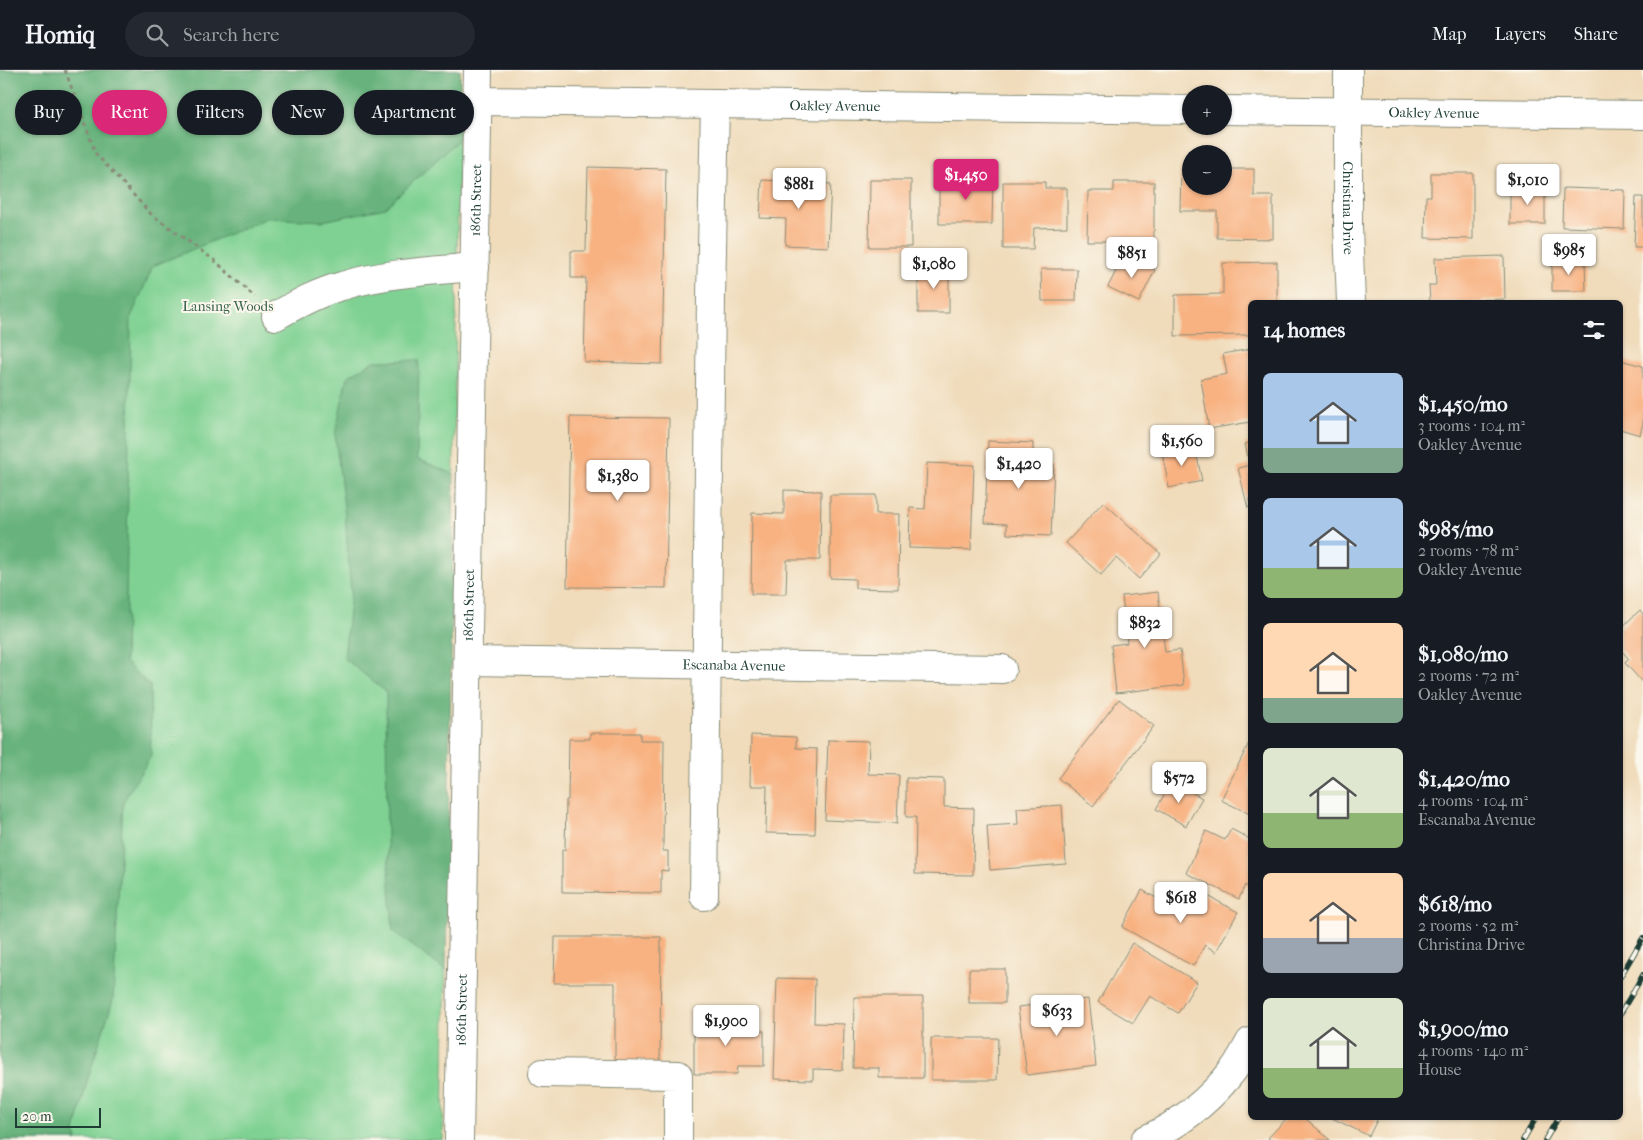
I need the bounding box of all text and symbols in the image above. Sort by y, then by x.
search box [125,12,475,57]
text: Homiq [25,21,95,49]
icon: search [143,21,171,49]
text: Search here [183,24,279,46]
text: Map [1432,24,1466,45]
text: Layers [1494,24,1546,45]
text: Share [1574,24,1618,45]
map controls [1182,85,1232,195]
button: + [1182,85,1232,135]
chip: Buy [15,90,82,135]
chip: Rent [92,90,167,135]
chip: Filters [177,90,262,135]
chip: New [272,90,344,135]
chip: Apartment [354,90,474,135]
street label: Oakley Avenue [789,97,881,115]
street label: Oakley Avenue [1388,104,1480,122]
button: − [1182,145,1232,195]
pin: $1,450 [925,158,1007,201]
street label: Christina Drive [1339,161,1357,255]
street label: 186th Street [467,164,485,237]
pin: $1,010 [1487,164,1569,206]
text: $1,450 [945,165,987,184]
pin: $881 [769,168,829,210]
text: $1,010 [1507,170,1549,189]
text: $881 [784,174,814,193]
pin: $985 [1539,234,1599,276]
pin: $851 [1102,236,1162,279]
text: $985 [1553,240,1585,259]
text: $851 [1117,243,1147,262]
pin: $1,080 [893,248,975,290]
text: $1,080 [912,254,956,273]
park label: Lansing Woods [183,298,273,315]
icon: filters [1580,316,1608,344]
text: 14 homes [1263,318,1345,342]
text: $1,450/mo [1418,392,1508,416]
icon: home [1303,393,1363,453]
text: 3 rooms · 104 m² [1418,416,1525,435]
pin: $1,560 [1141,424,1223,467]
text: $1,560 [1161,431,1203,450]
text: Oakley Avenue [1418,435,1522,454]
pin: $1,420 [978,448,1060,490]
text: $1,420 [997,454,1041,473]
pin: $1,380 [577,460,659,502]
text: $1,380 [597,466,639,485]
text: $985/mo [1418,517,1493,541]
icon: home [1303,518,1363,578]
text: 2 rooms · 78 m² [1418,541,1519,560]
text: Oakley Avenue [1418,560,1522,579]
street label: 186th Street [460,569,478,641]
pin: $832 [1115,606,1175,649]
text: $832 [1129,613,1161,632]
text: $1,080/mo [1418,642,1508,666]
icon: home [1303,643,1363,703]
street label: Escanaba Avenue [682,656,786,675]
text: 2 rooms · 72 m² [1418,666,1519,685]
text: Oakley Avenue [1418,685,1522,704]
pin: $572 [1149,762,1209,804]
text: $1,420/mo [1418,767,1510,791]
text: $572 [1163,768,1195,787]
icon: home [1303,768,1363,828]
text: 4 rooms · 104 m² [1418,791,1528,810]
text: Escanaba Avenue [1418,810,1536,829]
pin: $618 [1151,882,1211,924]
text: $618 [1165,888,1197,907]
text: $618/mo [1418,892,1492,916]
icon: home [1303,893,1363,953]
text: 2 rooms · 52 m² [1418,916,1518,935]
text: Christina Drive [1418,935,1525,954]
street label: 186th Street [453,974,471,1046]
pin: $633 [1027,994,1087,1037]
text: $633 [1042,1001,1072,1020]
pin: $1,900 [685,1004,767,1047]
text: $1,900 [704,1011,748,1030]
text: $1,900/mo [1418,1017,1508,1041]
icon: home [1303,1018,1363,1078]
text: 4 rooms · 140 m² [1418,1041,1528,1060]
text: House [1418,1060,1461,1079]
scale bar [15,1105,101,1128]
text: 20 m [22,1108,52,1125]

